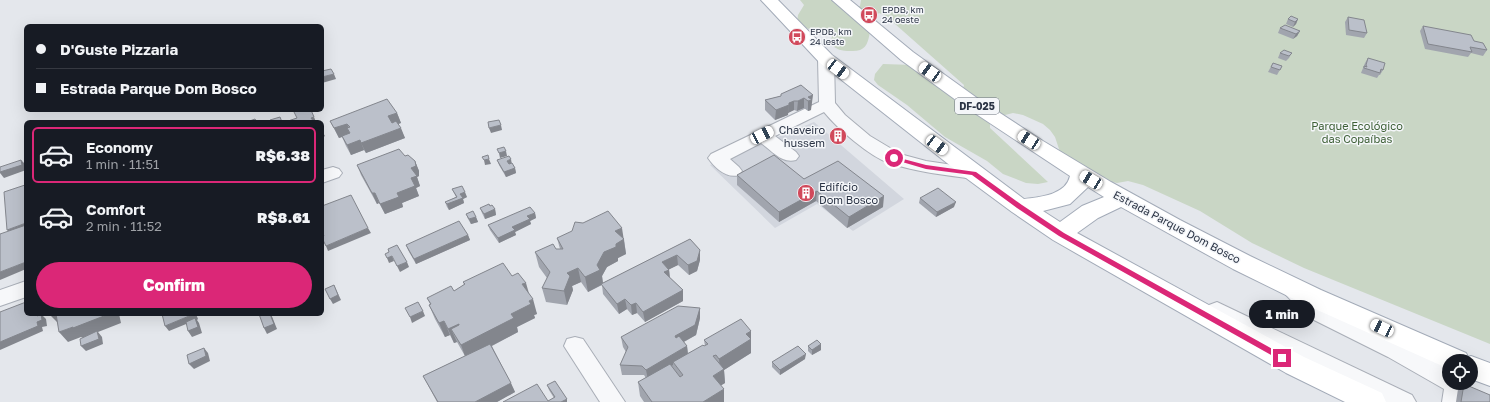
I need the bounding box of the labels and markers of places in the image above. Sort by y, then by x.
place label: EPDB, km 24 oeste [882,4,924,25]
bus stop icon: EPDB, km 24 oeste [859,5,879,25]
place label: EPDB, km 24 leste [810,26,852,47]
bus stop icon: EPDB, km 24 leste [787,27,807,47]
place label: Chaveiro hussem [779,123,825,149]
building icon: Chaveiro hussem [828,126,848,146]
place label: Edifício Dom Bosco [819,180,879,206]
building icon: Edifício Dom Bosco [796,183,816,203]

